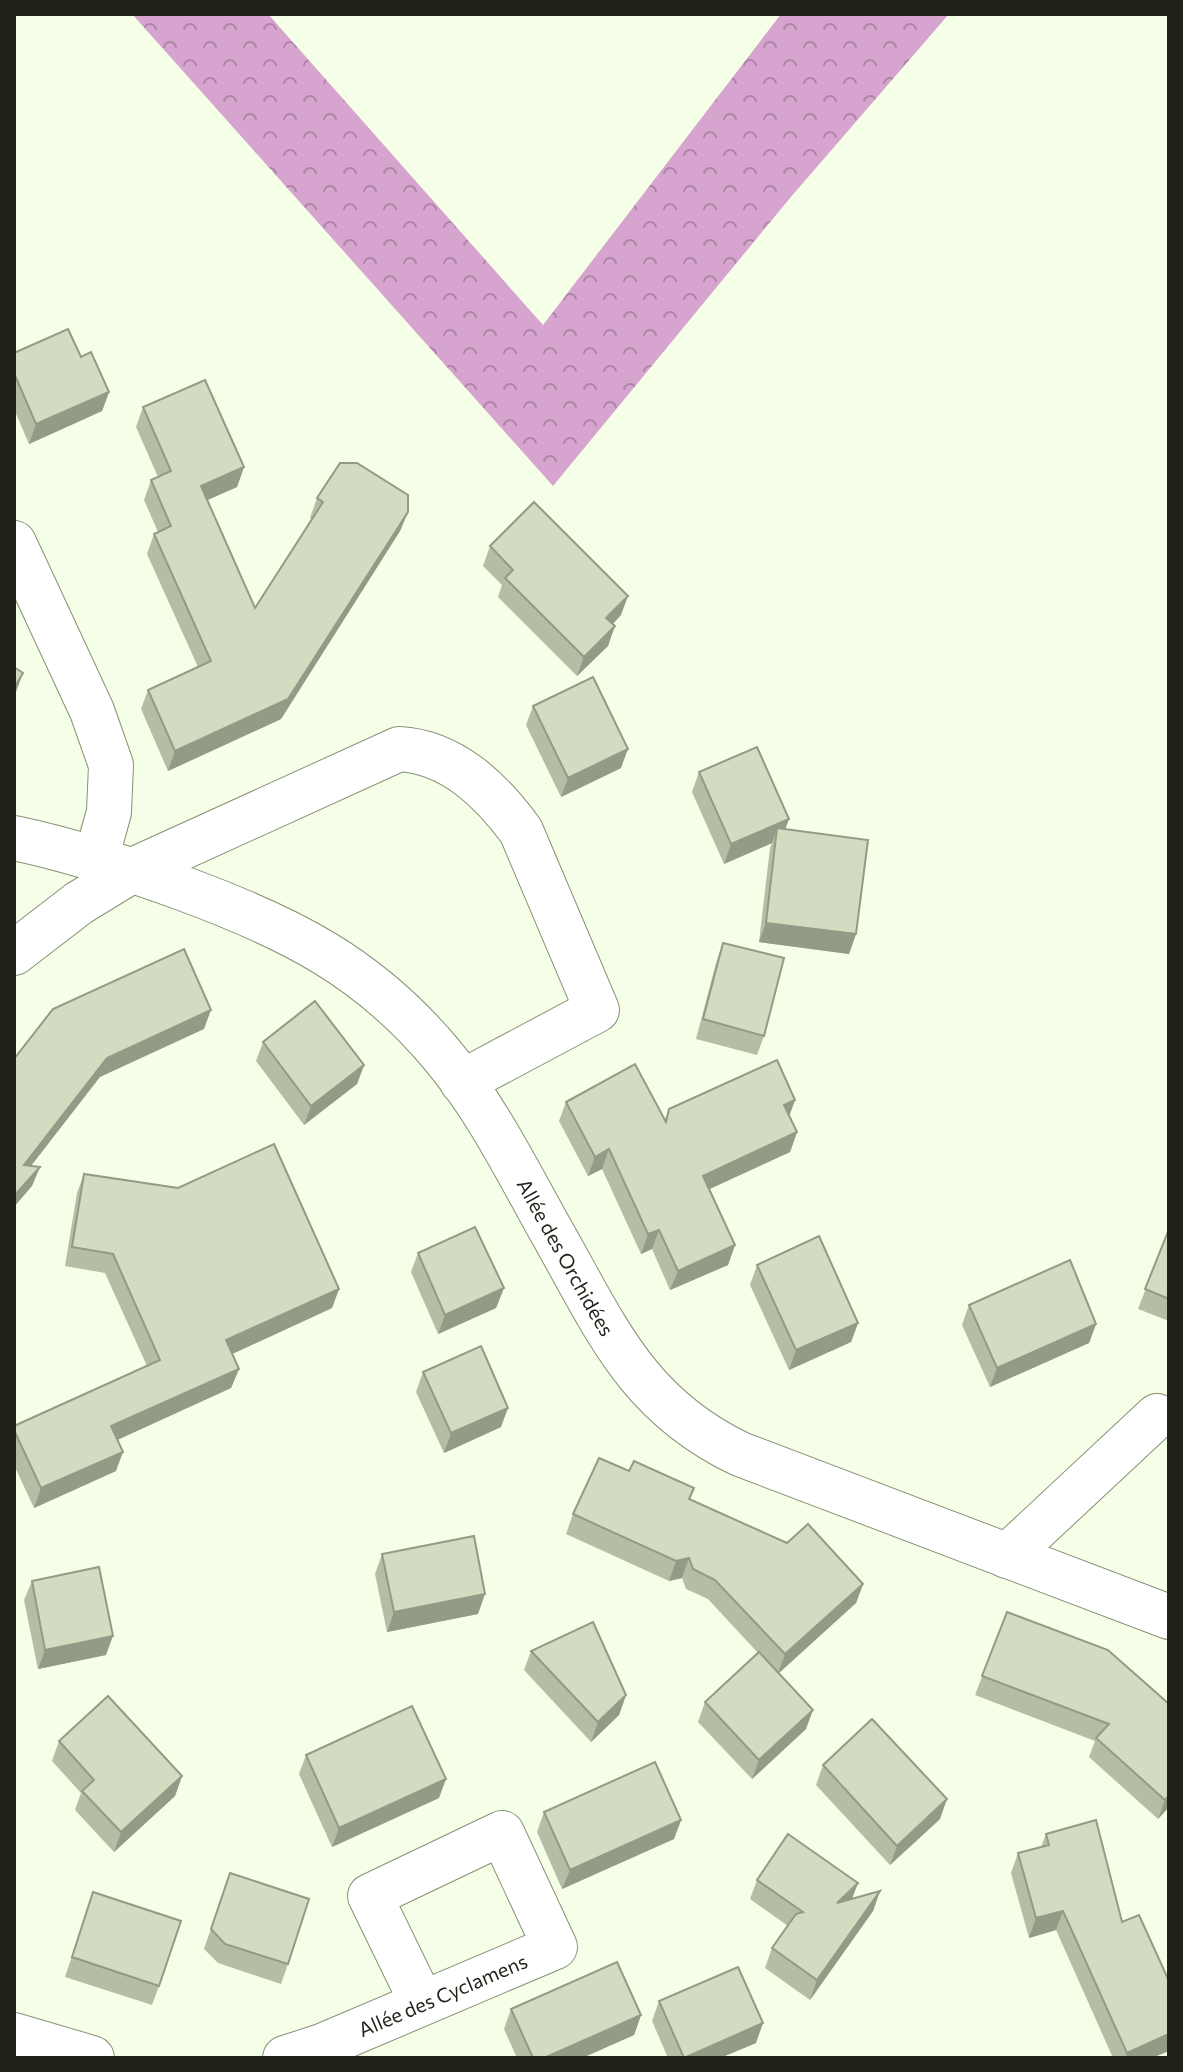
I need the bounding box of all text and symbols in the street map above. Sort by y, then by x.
street label: Allée des Orchidées [513,1174,620,1340]
street label: Allée des Cyclamens [354,1948,531,2041]

